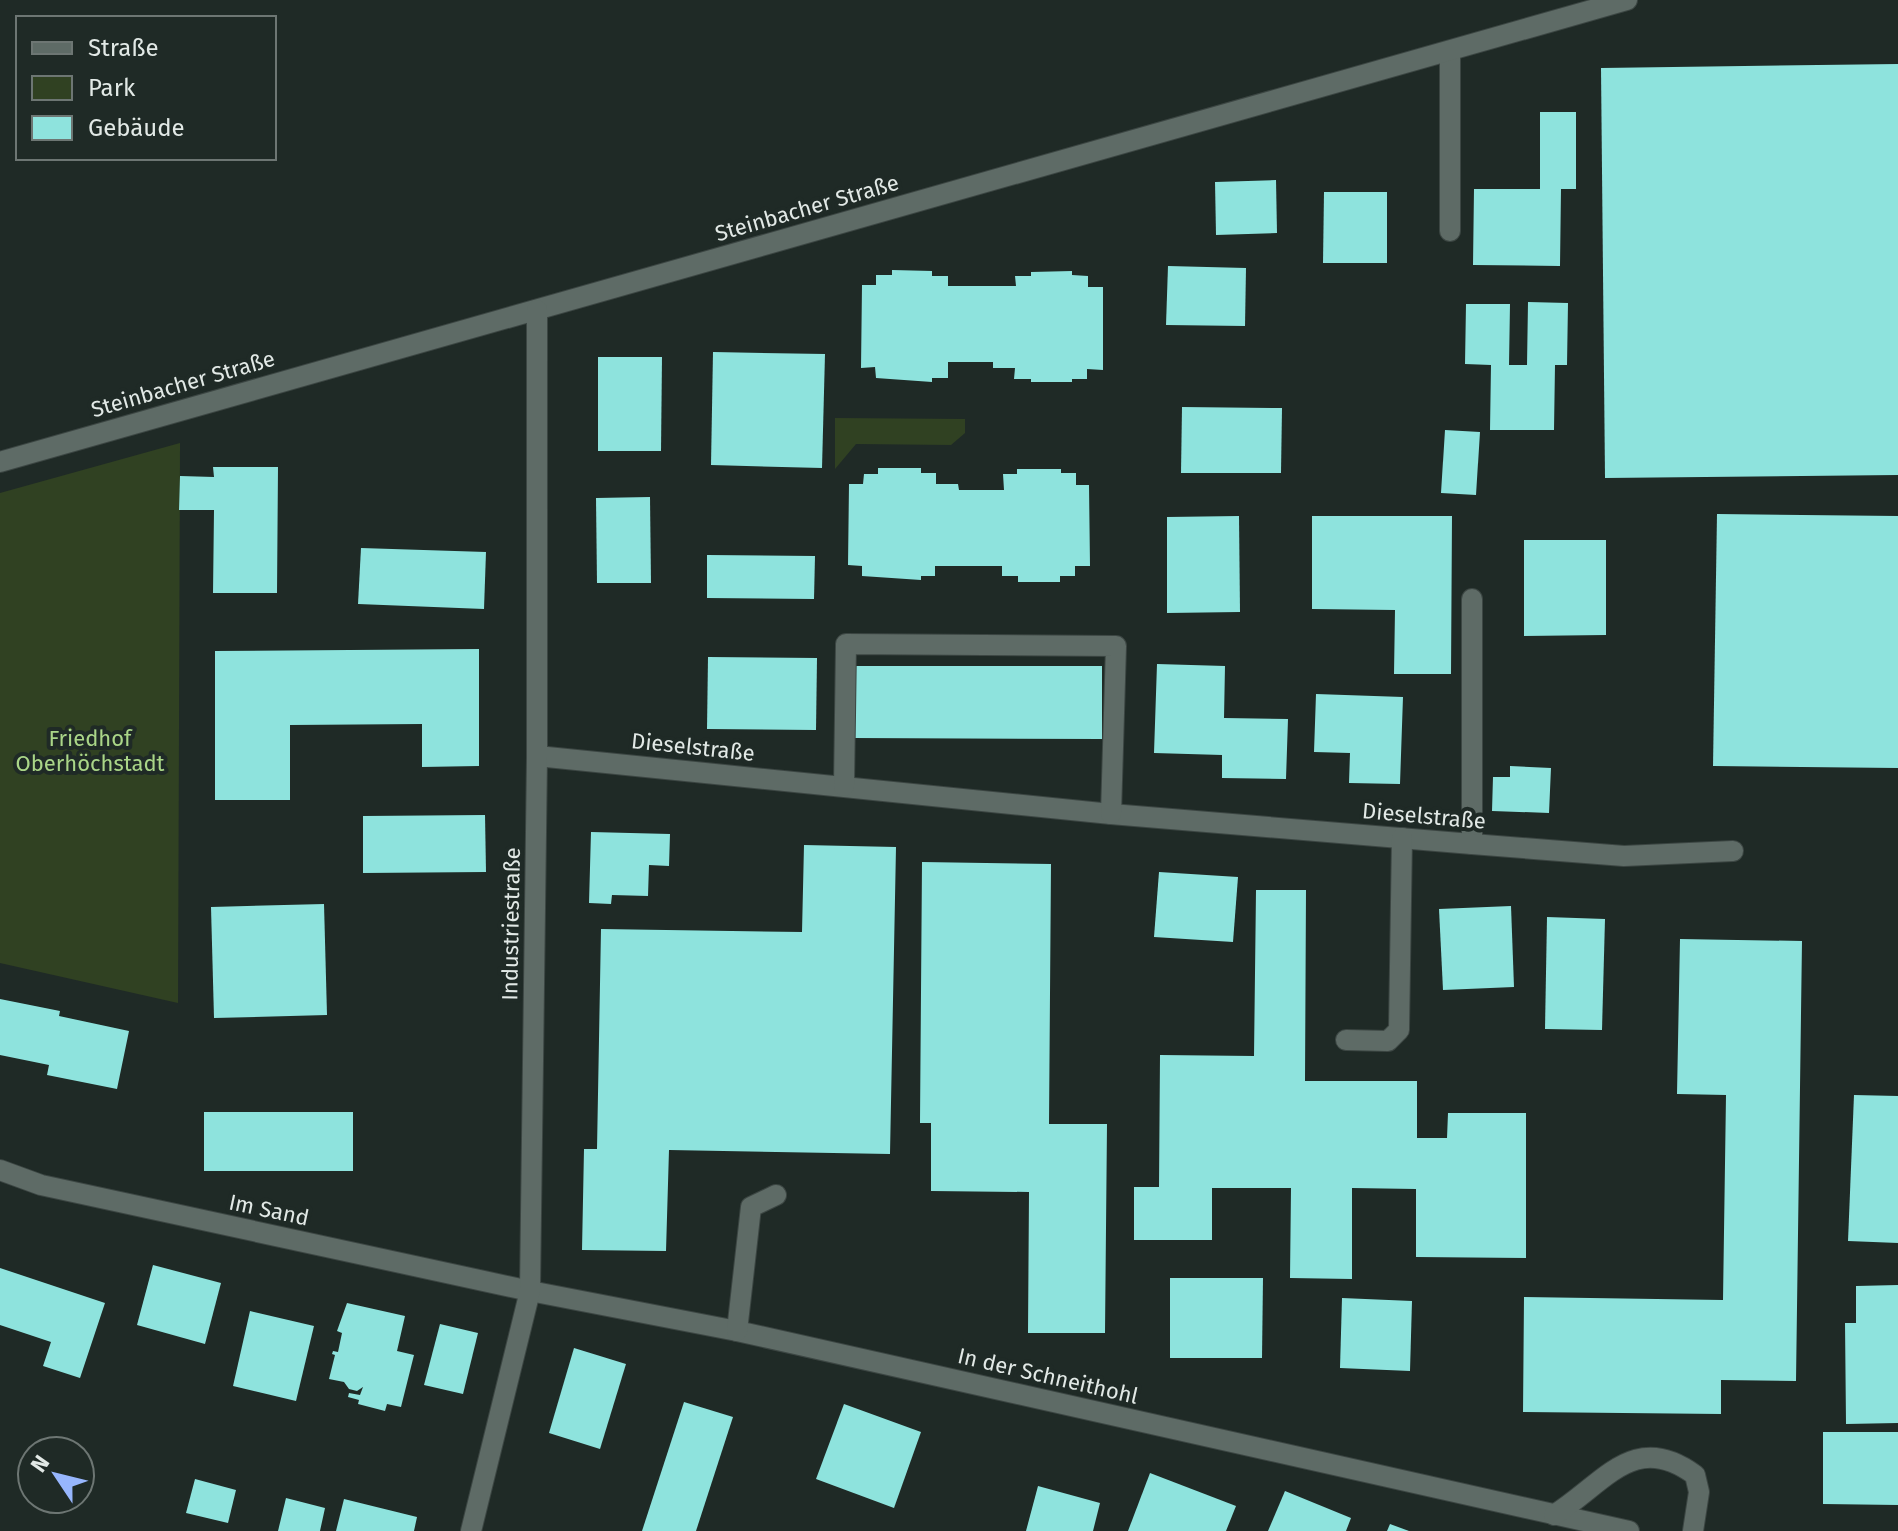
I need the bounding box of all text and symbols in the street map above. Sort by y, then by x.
legend [16,16,276,160]
text: Straße [88,34,159,62]
text: Park [88,74,136,102]
text: Gebäude [88,114,185,142]
street label: Steinbacher Straße [712,169,902,247]
street label: Steinbacher Straße [88,345,278,423]
park label: Friedhof Oberhöchstadt [15,725,165,777]
street label: Dieselstraße [630,727,756,767]
street label: Dieselstraße [1361,797,1487,835]
street label: Industriestraße [496,847,526,1001]
street label: Im Sand [226,1188,312,1232]
street label: In der Schneithohl [955,1342,1141,1410]
north arrow [16,1435,96,1515]
text: N [25,1450,55,1478]

